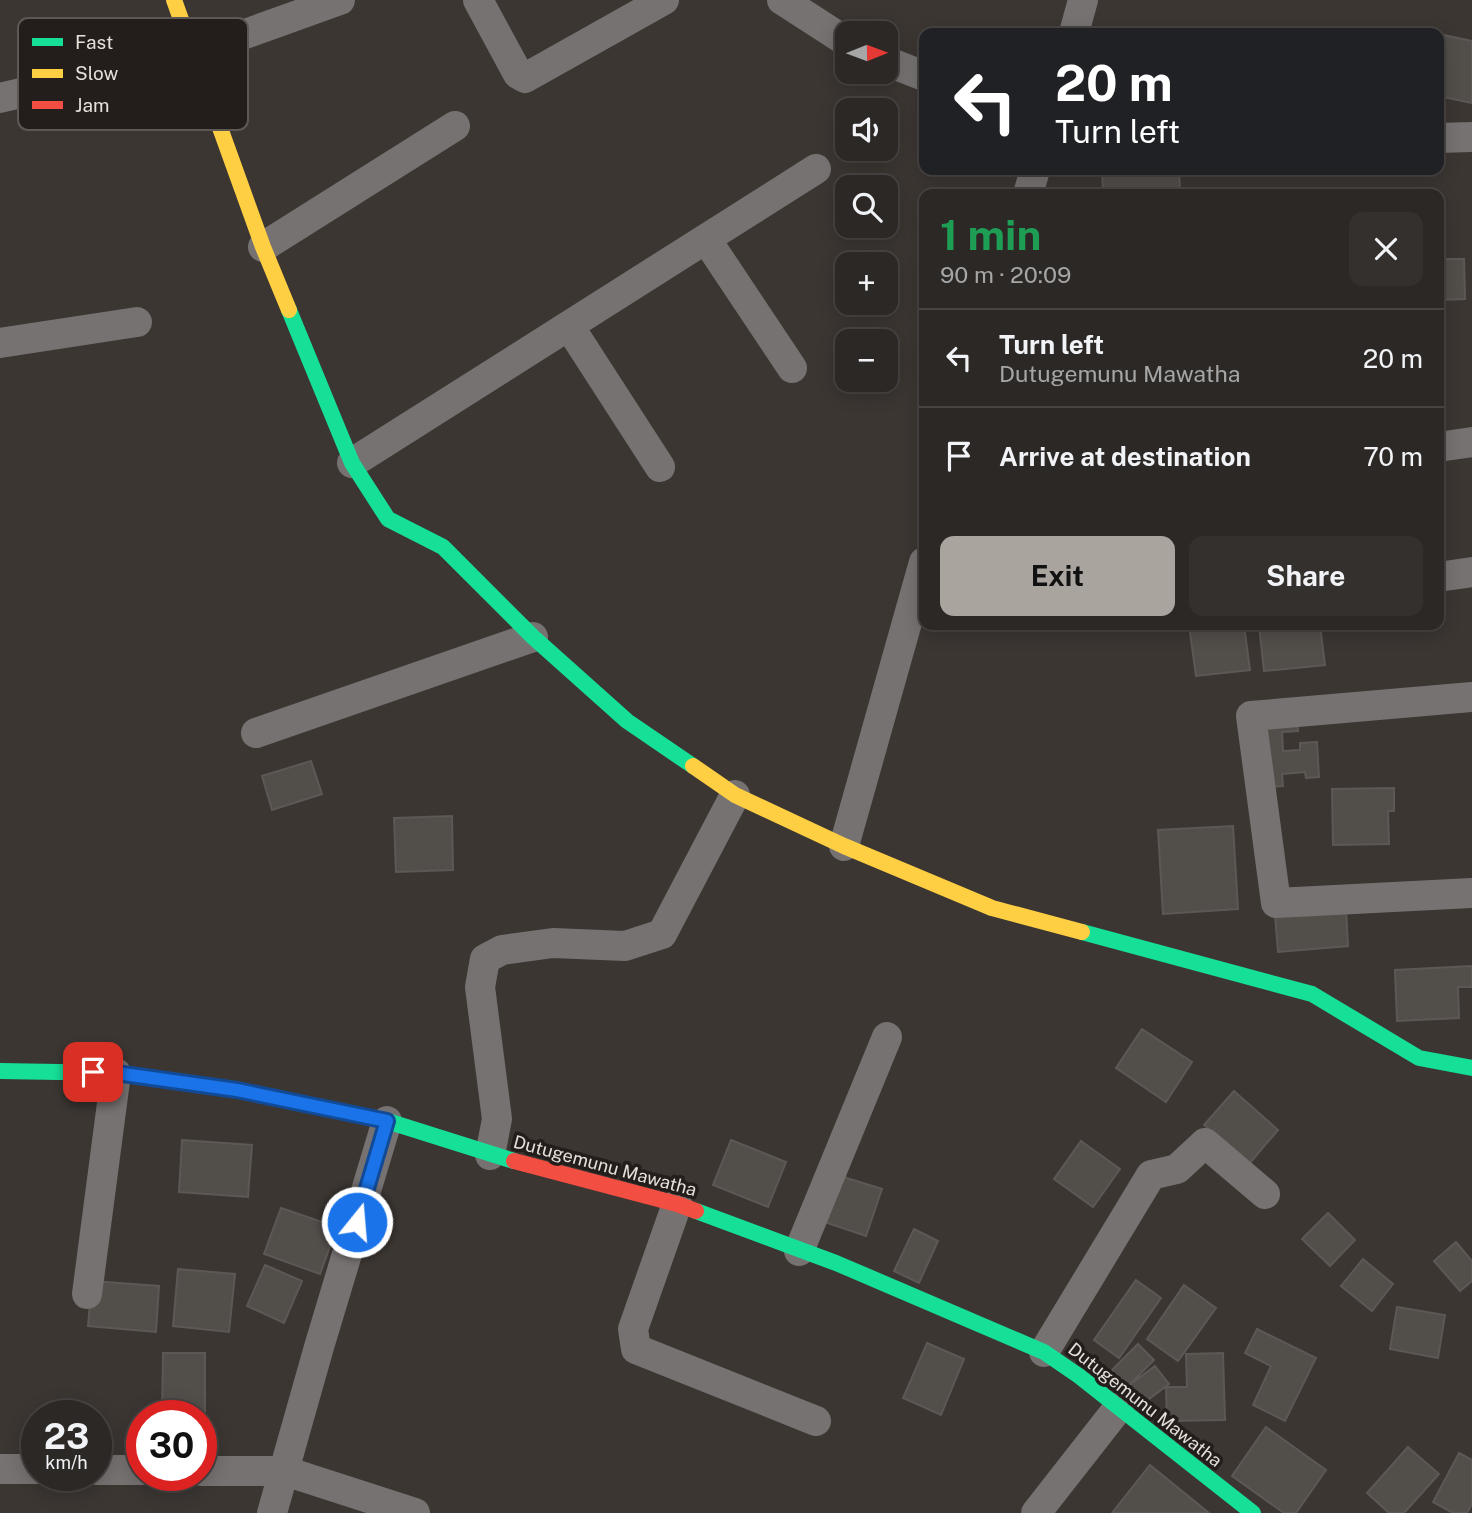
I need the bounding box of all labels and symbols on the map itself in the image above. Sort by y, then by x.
legend [18,18,248,130]
north arrow [835,21,898,84]
text: Fast [75,31,113,53]
text: Slow [75,62,119,84]
text: Jam [75,94,109,116]
pin [63,1042,123,1102]
street label: Dutugemunu Mawatha [511,1131,699,1200]
position arrow [320,1185,394,1259]
street label: Dutugemunu Mawatha [1064,1338,1226,1471]
speed limit sign: 30 [126,1400,217,1491]

